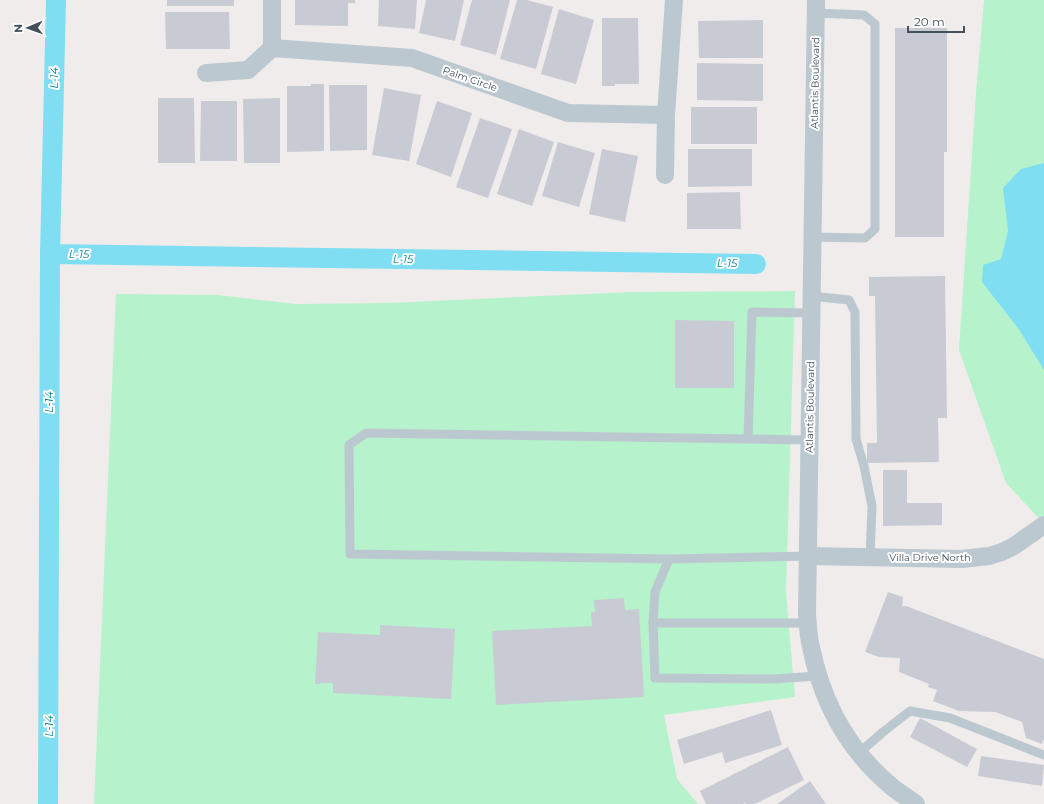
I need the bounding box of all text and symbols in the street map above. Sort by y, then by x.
north arrow [8,8,48,48]
scale bar [908,8,964,34]
text: 20 m [914,14,945,29]
text: N [11,24,25,33]
street label: Atlantis Boulevard [808,37,822,129]
street label: Palm Circle [441,64,499,94]
water label: L-14 [47,66,61,89]
water label: L-15 [69,247,90,261]
water label: L-15 [393,252,414,266]
water label: L-15 [717,256,738,270]
street label: Atlantis Boulevard [803,361,817,453]
water label: L-14 [42,390,56,413]
street label: Villa Drive North [889,551,971,564]
water label: L-14 [42,714,56,737]

